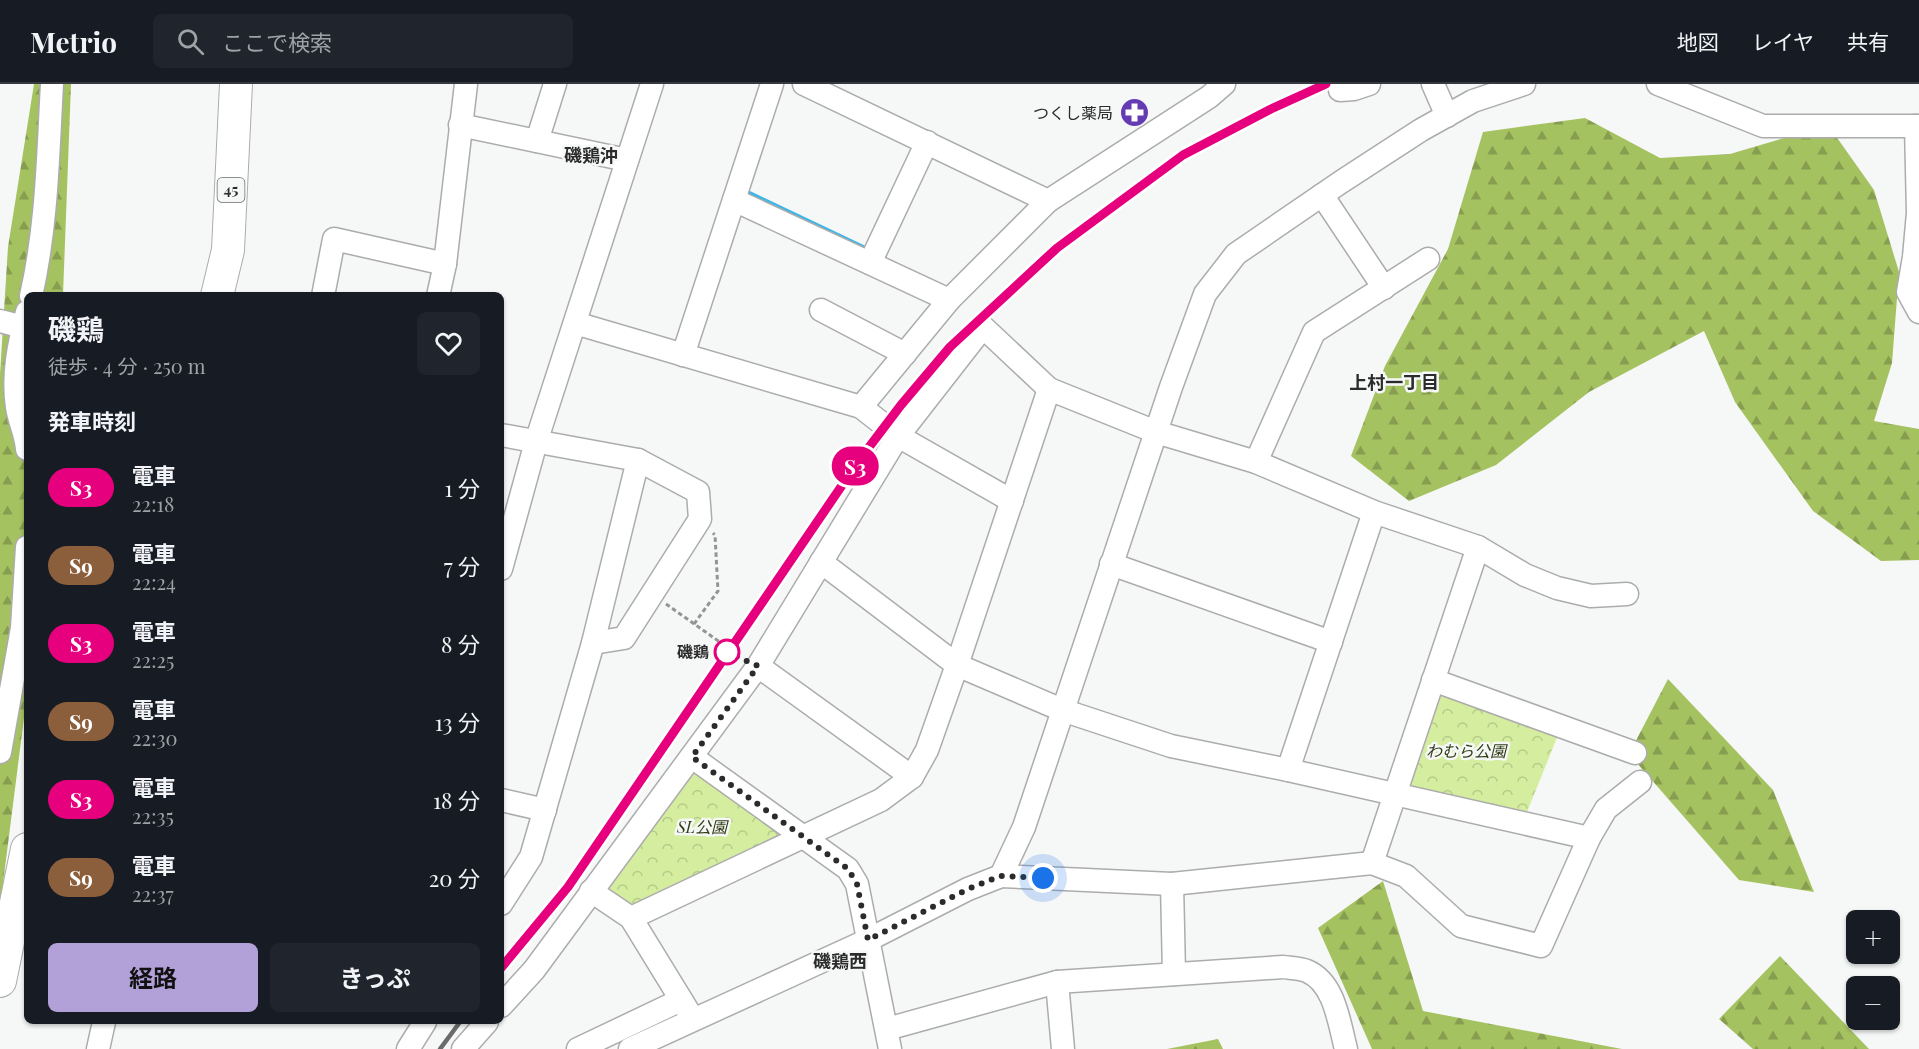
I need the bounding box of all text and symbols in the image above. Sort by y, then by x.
search box [153,14,573,68]
text: Metrio [30,23,117,60]
icon: search [174,25,207,58]
text: ここで検索 [222,27,332,57]
text: 地図 [1677,27,1719,55]
text: レイヤ [1752,27,1814,55]
text: 共有 [1847,27,1889,55]
pharmacy icon: つくし薬局 [1118,97,1150,129]
place label: つくし薬局 [1033,102,1113,123]
district label: 磯鶏沖 [564,143,618,167]
road number: 45 [218,178,244,202]
text: 磯鶏 [48,310,104,347]
button: heart [417,312,480,375]
text: 徒歩 · 4 分 · 250 m [48,352,206,379]
district label: 上村一丁目 [1349,370,1439,394]
text: 発車時刻 [48,406,136,436]
line badge: S3 [828,446,882,485]
text: S3 [844,452,866,480]
text: 電車 [132,460,176,490]
text: S3 [70,473,92,501]
text: 1 分 [444,473,480,503]
text: 22:18 [132,490,174,517]
text: 電車 [132,538,176,568]
text: S9 [69,551,93,579]
text: 7 分 [444,551,480,581]
text: 22:24 [132,568,176,595]
text: 電車 [132,616,176,646]
text: S3 [70,629,92,657]
text: 8 分 [441,629,480,659]
marker: 磯鶏 [714,639,740,665]
place label: 磯鶏 [677,641,709,662]
text: 22:25 [132,646,174,673]
text: 電車 [132,694,176,724]
text: S9 [69,707,93,735]
text: 13 分 [435,707,480,737]
text: 22:30 [132,724,178,751]
park label: わむら公園 [1426,740,1508,761]
text: 電車 [132,772,176,802]
text: S3 [70,785,92,813]
text: 18 分 [433,785,480,815]
text: 22:35 [132,802,174,829]
park label: SL公園 [676,816,729,837]
text: 電車 [132,850,176,880]
text: S9 [69,863,93,891]
text: 20 分 [429,863,480,893]
your location [1028,863,1058,893]
text: 22:37 [132,880,174,907]
map controls [1846,910,1900,1030]
button: + [1846,910,1900,964]
button: 経路 [48,943,258,1012]
button: きっぷ [270,943,480,1012]
district label: 磯鶏西 [813,949,867,973]
button: − [1846,976,1900,1030]

